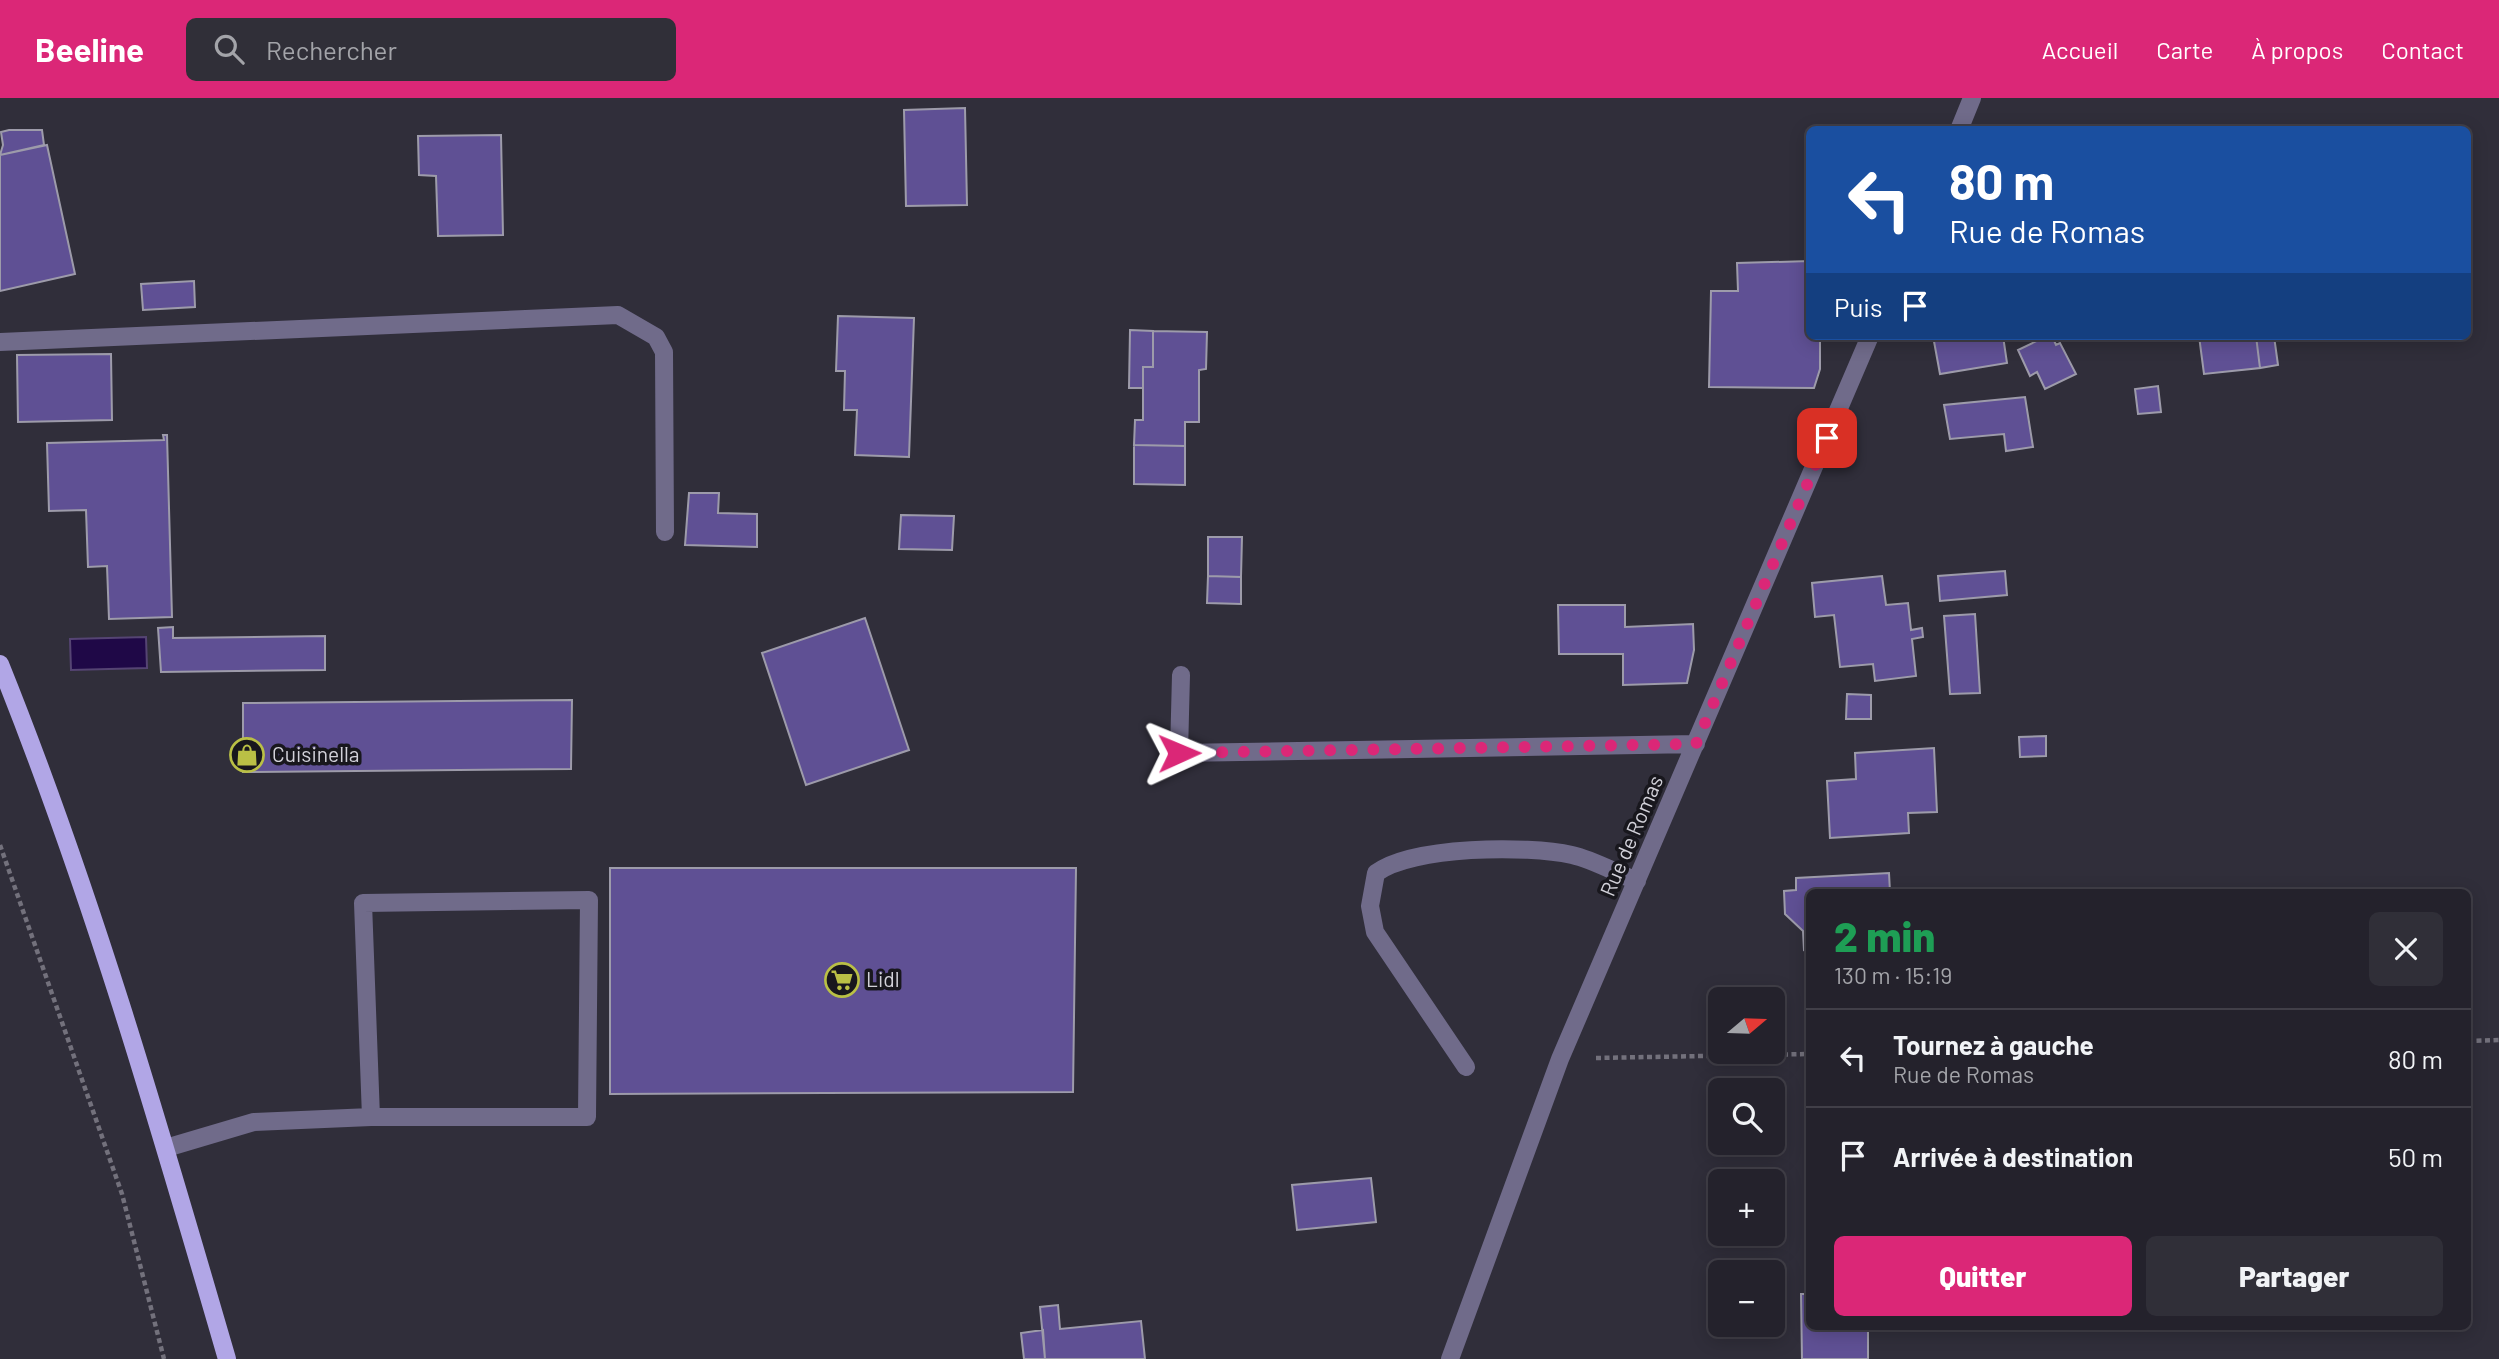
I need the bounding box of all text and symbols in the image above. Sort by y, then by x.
search box [186,18,676,81]
text: Beeline [35,29,144,69]
icon: search [210,30,248,68]
text: Rechercher [266,34,397,65]
text: Accueil [2042,35,2118,64]
text: Carte [2156,35,2213,64]
text: À propos [2251,35,2343,64]
text: Contact [2381,35,2464,64]
text: 80 m [1949,151,2054,210]
icon: left [1834,154,1925,245]
text: Rue de Romas [1949,211,2145,249]
icon: arrive [1896,287,1934,325]
text: Puis [1834,291,1882,322]
pin [1797,408,1857,468]
icon: arrive [1808,419,1846,457]
position arrow [1142,716,1216,790]
shop icon: Cuisinella [228,736,266,774]
place label: Cuisinella [272,741,360,766]
street label: Rue de Romas [1594,771,1667,900]
text: 2 min [1834,910,1935,960]
button: close [2369,912,2443,986]
supermarket icon: Lidl [823,961,861,999]
text: 130 m · 15:19 [1834,961,1952,989]
place label: Lidl [866,966,900,991]
north arrow [1708,987,1785,1064]
map controls [1708,987,1785,1337]
text: Tournez à gauche [1893,1029,2094,1060]
icon: left [1834,1039,1872,1077]
text: 80 m [2388,1043,2443,1074]
text: Rue de Romas [1893,1060,2034,1088]
button: search [1708,1078,1785,1155]
icon: arrive [1834,1137,1872,1175]
text: Arrivée à destination [1893,1141,2133,1172]
text: 50 m [2388,1141,2443,1172]
button: + [1708,1169,1785,1246]
button: Quitter [1834,1236,2132,1316]
button: Partager [2146,1236,2443,1316]
button: − [1708,1260,1785,1337]

